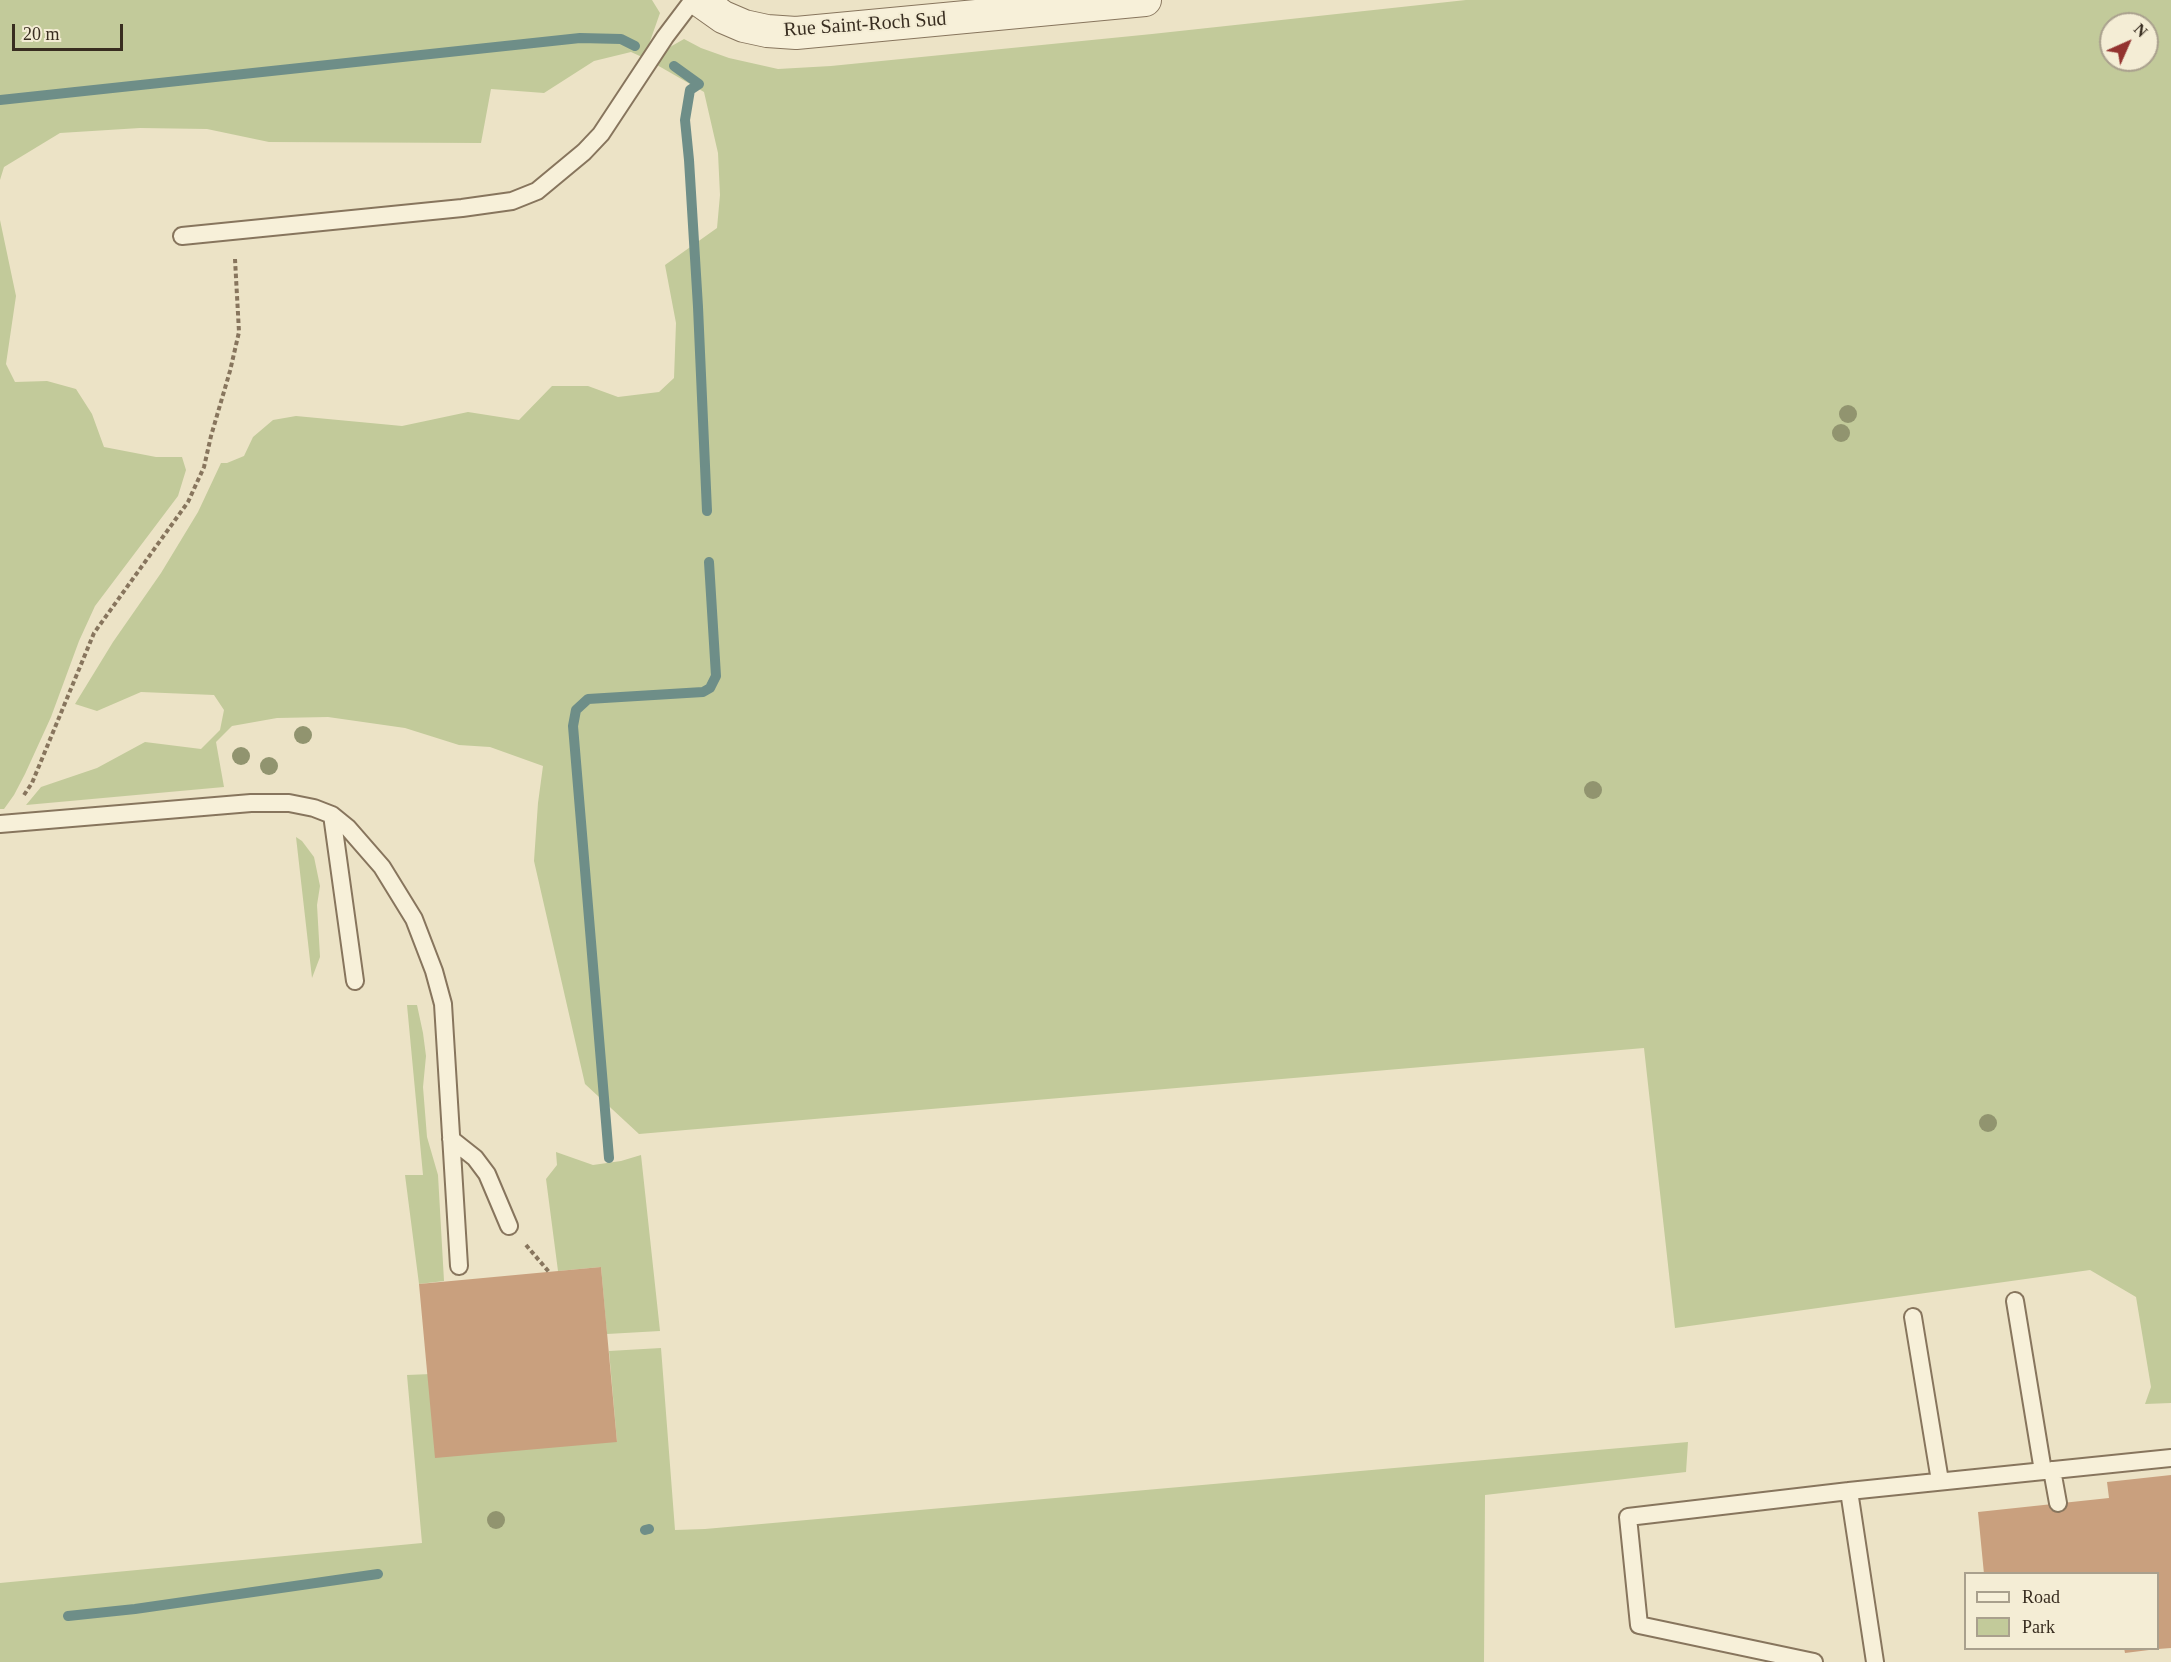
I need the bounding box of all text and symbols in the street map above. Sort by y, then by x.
street label: Rue Saint-Roch Sud [783,7,947,43]
scale bar [15,12,126,50]
north arrow [2099,12,2159,72]
text: N [2131,20,2151,40]
text: 20 m [23,24,60,44]
legend [1964,1572,2159,1650]
text: Road [2022,1587,2060,1607]
text: Park [2022,1617,2055,1637]

